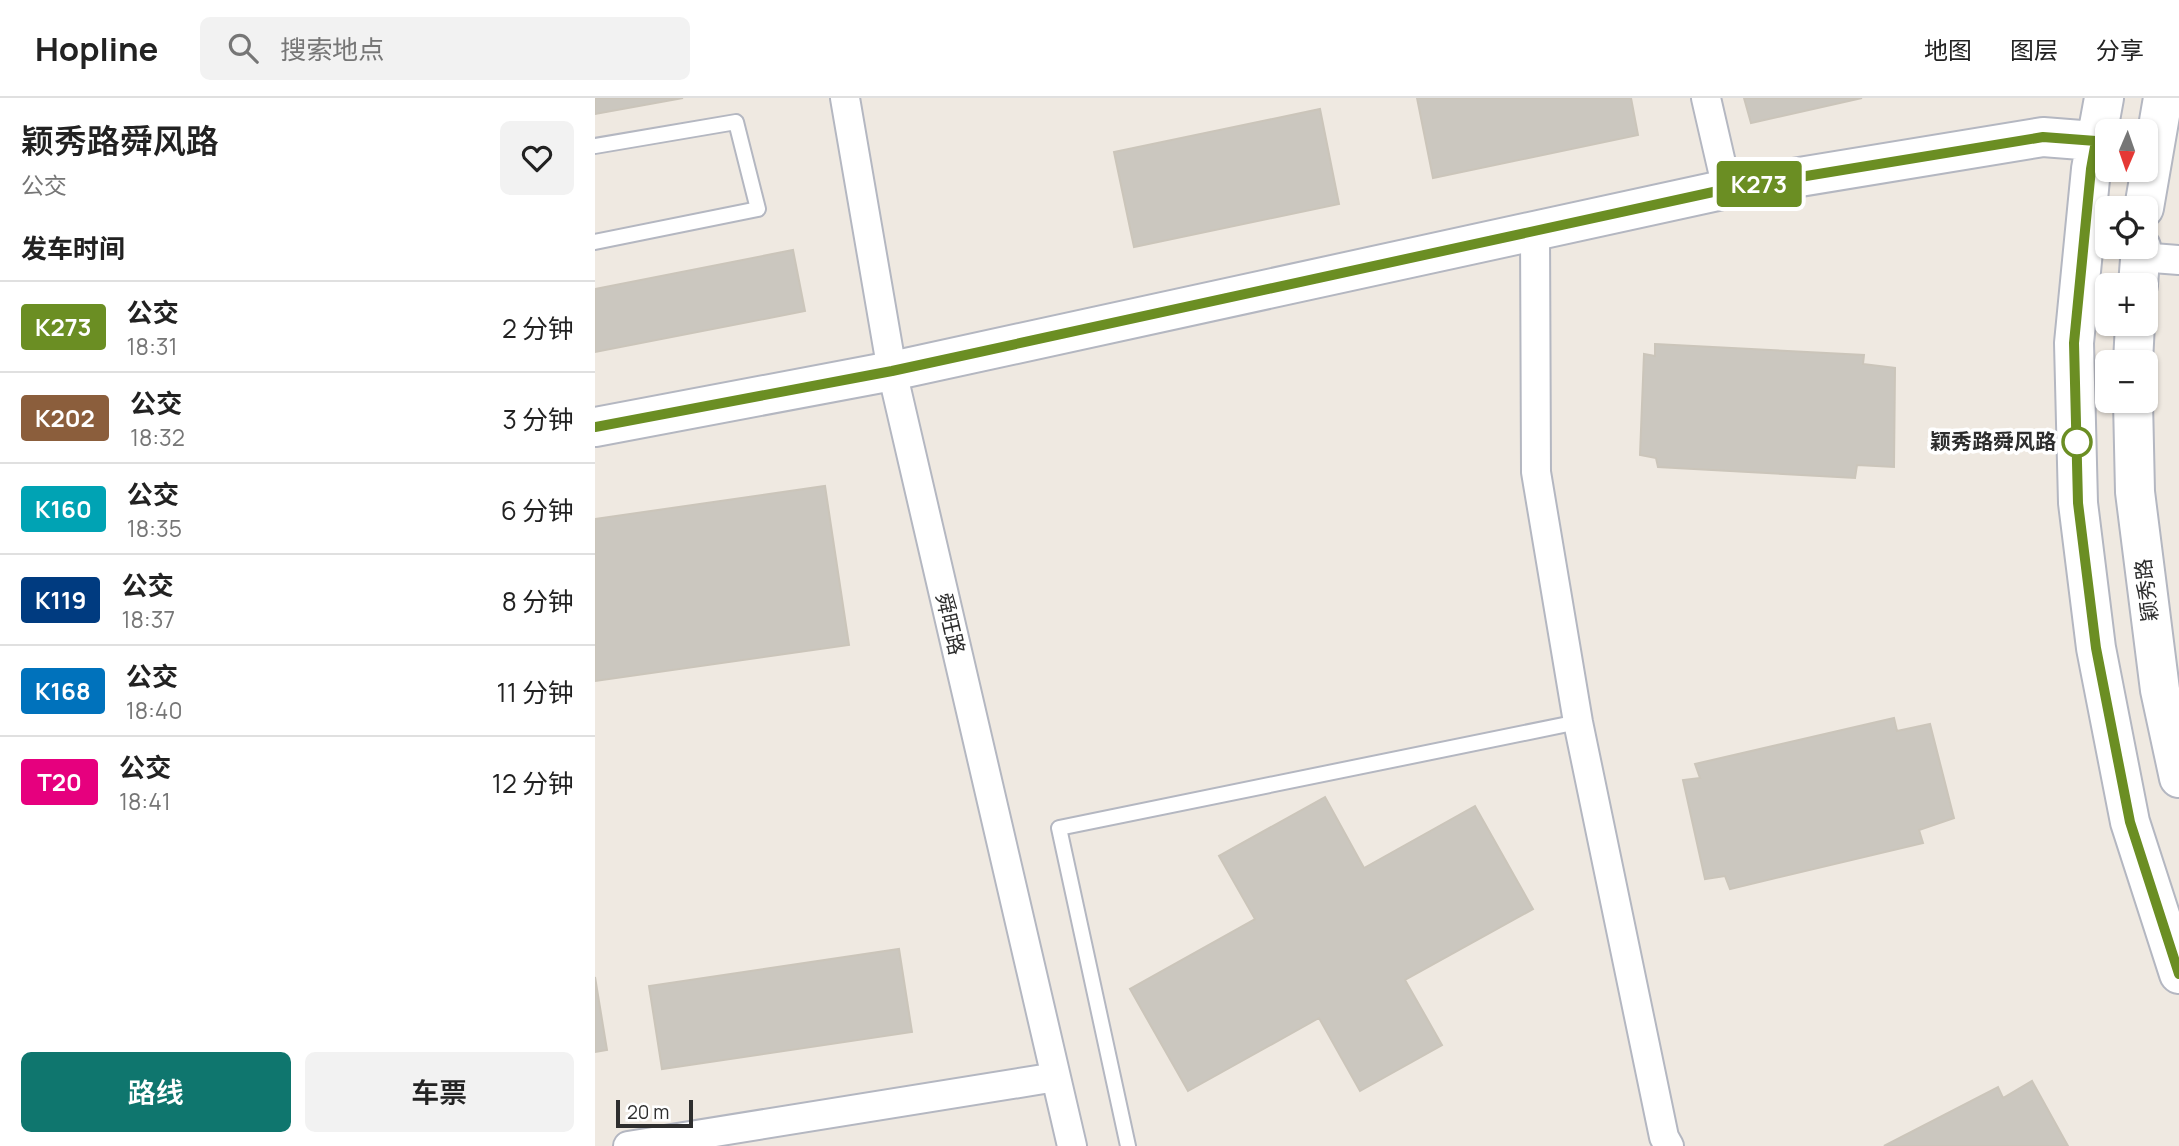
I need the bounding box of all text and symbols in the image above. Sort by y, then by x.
search box [200,17,690,80]
text: Hopline [35,26,158,71]
icon: search [224,29,262,67]
text: 搜索地点 [280,31,384,67]
text: 地图 [1924,33,1972,66]
text: 图层 [2010,33,2058,66]
text: 分享 [2096,33,2144,66]
text: 颖秀路舜风路 [21,118,219,163]
north arrow [2095,119,2158,182]
map controls [2095,119,2158,413]
button: heart [500,121,574,195]
line badge: K273 [1710,161,1808,207]
text: K273 [1731,167,1787,200]
text: 公交 [21,169,67,201]
button: locate [2095,196,2158,259]
text: 发车时间 [21,230,125,266]
button: + [2095,273,2158,336]
text: 公交 [127,294,179,330]
text: K273 [35,310,92,343]
text: 2 分钟 [502,310,574,346]
text: 18:31 [127,330,177,362]
button: − [2095,350,2158,413]
text: 公交 [130,385,182,421]
text: K202 [35,401,95,434]
text: 3 分钟 [502,401,574,437]
text: 18:32 [130,421,185,453]
place label: 颖秀路舜风路 [1930,427,2056,455]
marker: 颖秀路舜风路 [2062,427,2092,457]
text: 公交 [127,476,179,512]
text: K160 [35,492,92,525]
text: 6 分钟 [501,492,574,528]
text: 18:35 [127,512,182,544]
street label: 颖秀路 [2128,557,2164,623]
text: 公交 [121,567,173,603]
text: K119 [35,583,86,616]
text: 8 分钟 [502,583,574,619]
street label: 舜旺路 [930,590,972,658]
text: 18:37 [121,603,175,635]
text: 公交 [126,658,178,694]
text: K168 [35,674,91,707]
text: 11 分钟 [497,674,574,710]
text: 18:40 [126,694,182,726]
text: 公交 [119,749,171,785]
text: T20 [37,765,82,798]
text: 12 分钟 [492,765,574,801]
text: 18:41 [119,785,171,817]
button: 路线 [21,1052,291,1132]
button: 车票 [305,1052,574,1132]
scale bar [616,1097,693,1129]
text: 20 m [627,1099,669,1125]

